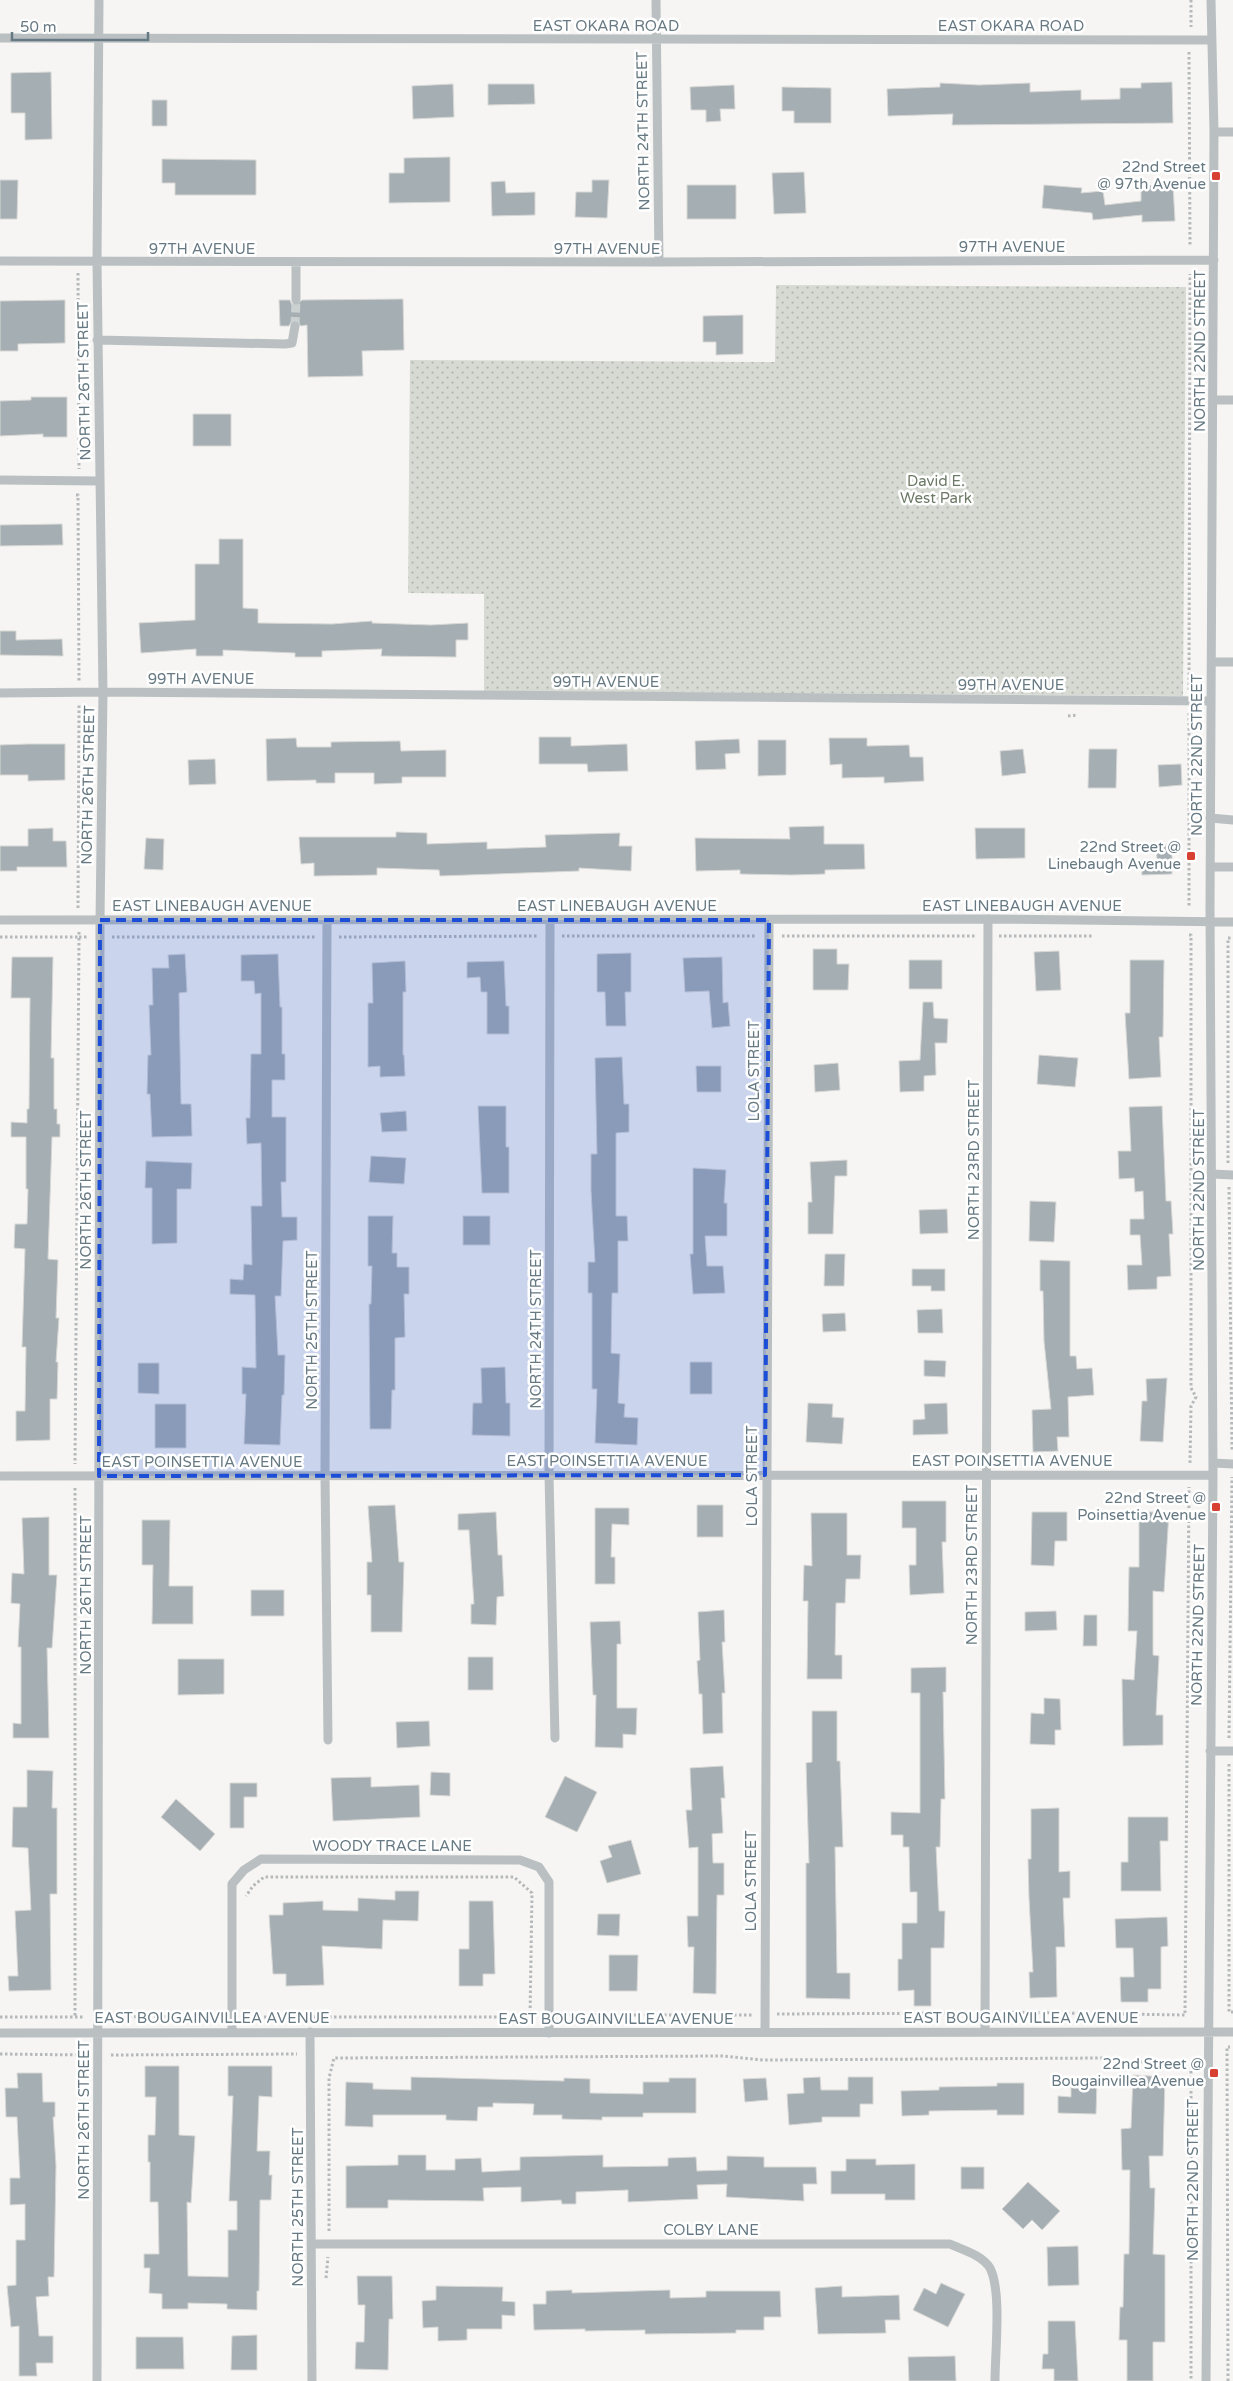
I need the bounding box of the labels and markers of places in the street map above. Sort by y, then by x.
place label: 22nd Street @ 97th Avenue [1097,158,1206,193]
marker: 22nd Street @ 97th Avenue [1210,170,1222,182]
place label: 22nd Street @ Linebaugh Avenue [1048,838,1181,873]
marker: 22nd Street @ Linebaugh Avenue [1185,850,1197,862]
place label: 22nd Street @ Poinsettia Avenue [1077,1489,1206,1524]
marker: 22nd Street @ Poinsettia Avenue [1210,1501,1222,1513]
place label: 22nd Street @ Bougainvillea Avenue [1051,2055,1204,2090]
marker: 22nd Street @ Bougainvillea Avenue [1208,2067,1220,2079]

